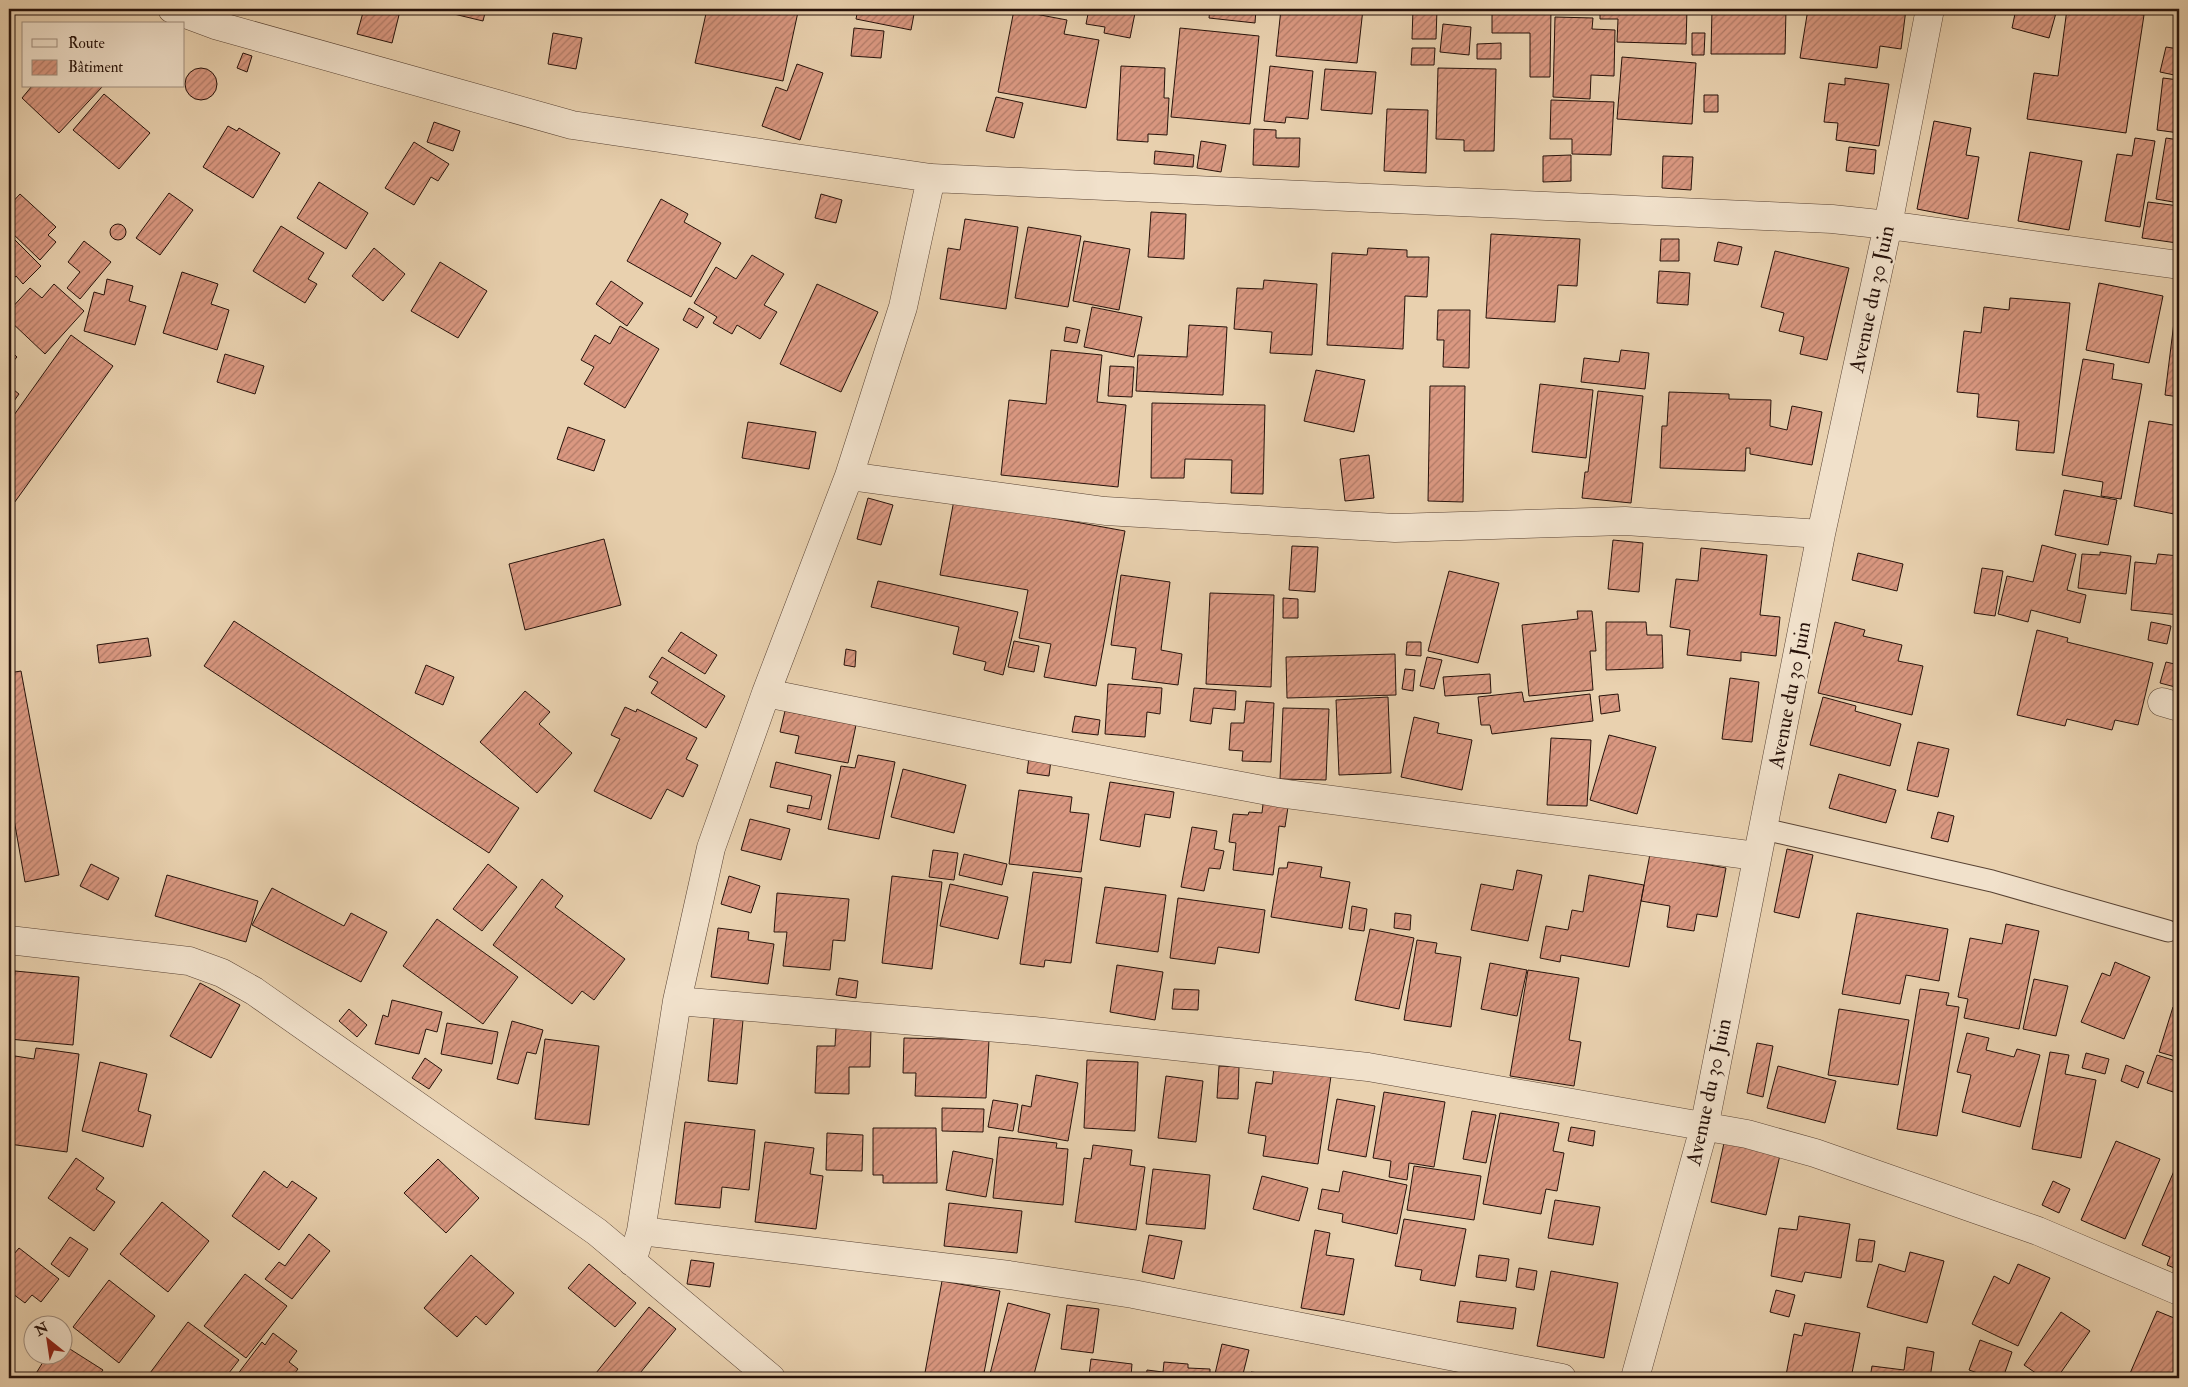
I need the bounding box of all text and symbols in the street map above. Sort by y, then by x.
legend [22,22,185,88]
text: Route [68,34,105,53]
text: Bâtiment [68,58,123,77]
street label: Avenue du 30 Juin [1843,223,1901,376]
street label: Avenue du 30 Juin [1762,619,1818,772]
street label: Avenue du 30 Juin [1680,1016,1738,1169]
north arrow [22,1314,72,1364]
text: N [31,1318,52,1340]

